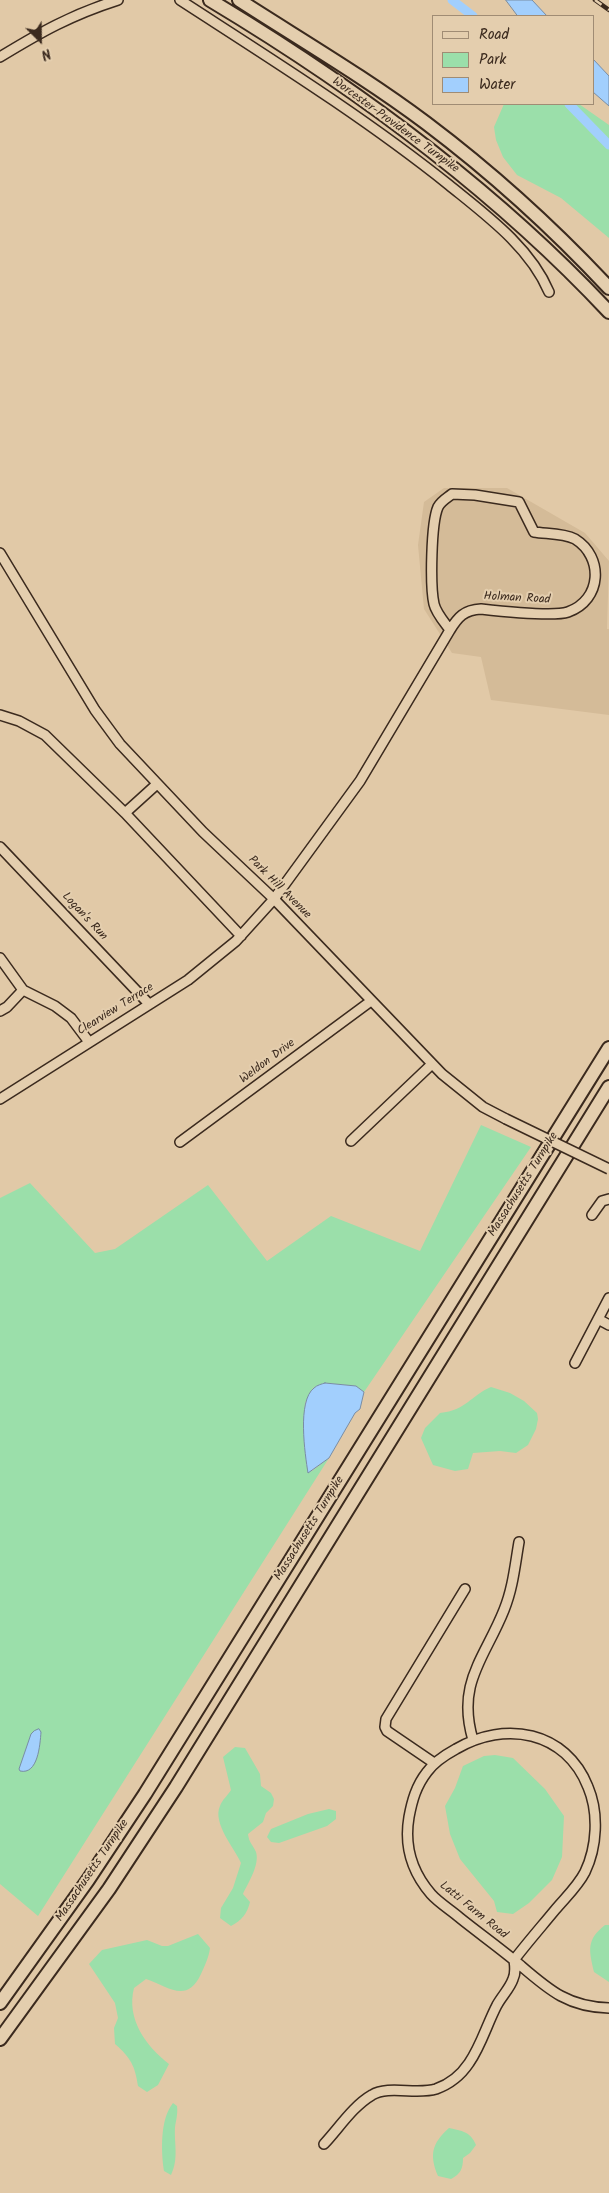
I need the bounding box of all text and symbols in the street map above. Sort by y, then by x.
north arrow [15,15,65,65]
legend [432,15,594,105]
text: Road [479,23,509,47]
text: N [37,42,54,66]
text: Park [479,48,506,72]
text: Water [479,73,515,97]
street label: Worcester-Providence Turnpike [329,75,461,177]
street label: Holman Road [483,590,551,608]
street label: Park Hill Avenue [244,853,314,923]
street label: Logan's Run [58,890,110,944]
street label: Clearview Terrace [75,981,157,1039]
street label: Weldon Drive [238,1037,298,1087]
street label: Massachusetts Turnpike [486,1130,562,1240]
street label: Massachusetts Turnpike [272,1474,348,1584]
street label: Massachusetts Turnpike [53,1817,133,1925]
street label: Latti Farm Road [436,1879,510,1943]

